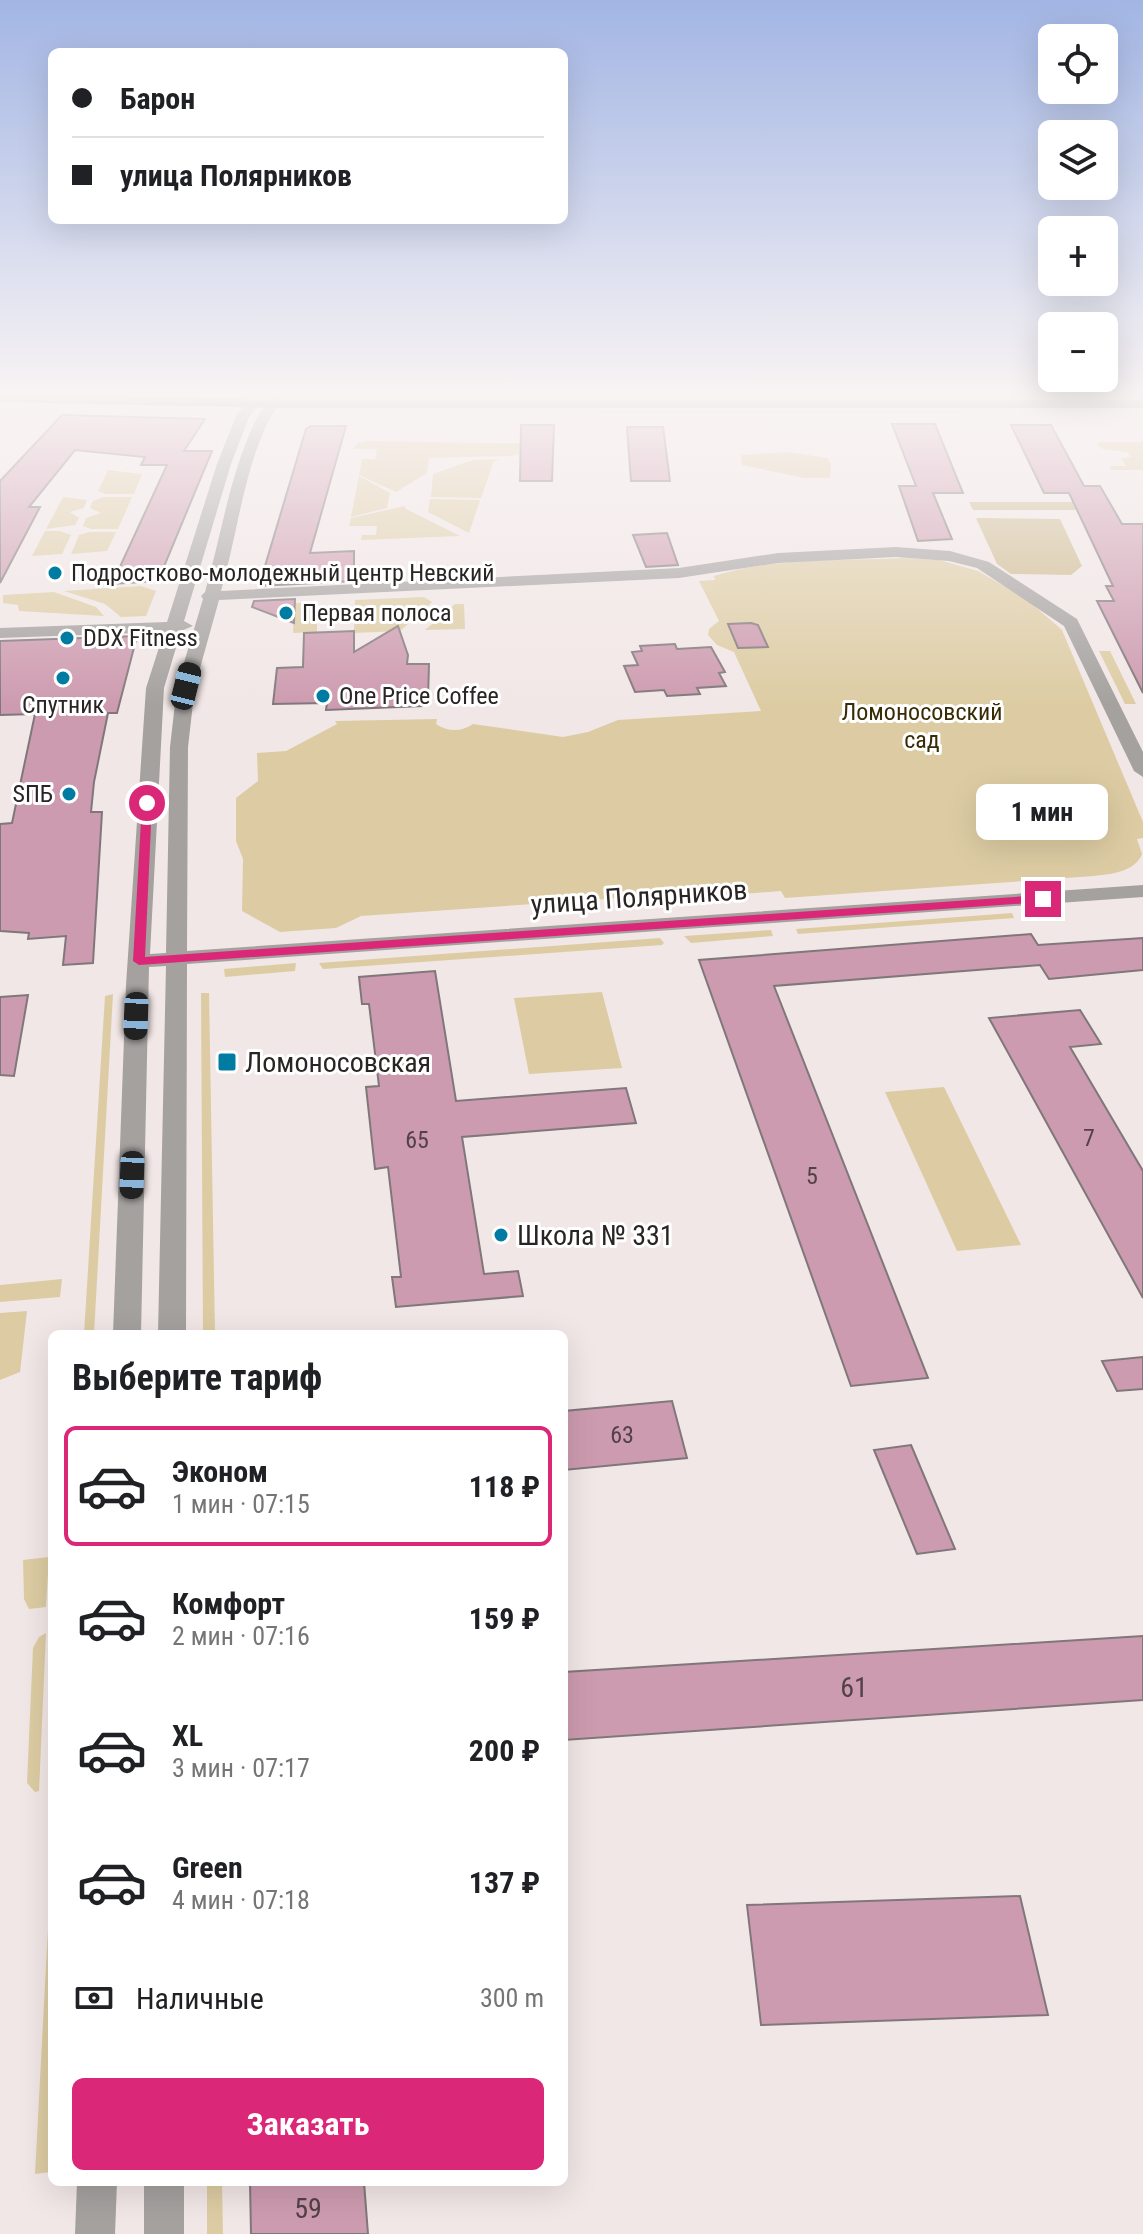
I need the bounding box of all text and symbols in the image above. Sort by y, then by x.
map controls [1038,24,1118,392]
button: locate [1038,24,1118,104]
text: Барон [120,81,195,116]
button: layers [1038,120,1118,200]
text: улица Полярников [120,158,352,193]
button: + [1038,216,1118,296]
button: − [1038,312,1118,392]
place label: Подростково-молодежный центр Невский [71,559,495,587]
marker: Подростково-молодежный центр Невский [46,564,64,582]
place label: Первая полоса [302,599,452,627]
marker: Первая полоса [277,604,295,622]
place label: DDX Fitness [83,624,198,652]
marker: DDX Fitness [58,629,76,647]
car [169,660,203,712]
marker: Спутник [54,669,72,687]
place label: One Price Coffee [339,682,499,710]
marker: One Price Coffee [314,687,332,705]
place label: Спутник [22,691,104,719]
park label: Ломоносовский сад [842,698,1002,754]
place label: SПБ [12,780,53,808]
callout: 1 мин [977,783,1109,839]
marker: SПБ [60,785,78,803]
route start [129,785,165,821]
text: 1 мин [1011,797,1073,827]
street label: улица Полярников [530,873,748,921]
route end [1025,881,1061,917]
car [123,992,149,1040]
place label: Ломоносовская [245,1046,431,1079]
marker: Ломоносовская [216,1051,238,1073]
house number: 7 [1083,1124,1095,1152]
house number: 65 [405,1126,429,1154]
car [119,1151,145,1199]
house number: 5 [806,1162,818,1190]
place label: Школа № 331 [517,1219,674,1252]
marker: Школа № 331 [492,1226,510,1244]
text: Выберите тариф [72,1357,322,1399]
house number: 63 [610,1421,634,1449]
icon: car [76,1450,148,1522]
text: Эконом [172,1454,268,1489]
text: 118 ₽ [469,1469,540,1504]
text: 1 мин · 07:15 [172,1489,310,1519]
icon: car [76,1582,148,1654]
text: Комфорт [172,1586,285,1621]
text: 159 ₽ [469,1601,540,1636]
text: 2 мин · 07:16 [172,1621,310,1651]
house number: 61 [840,1671,868,1704]
icon: car [76,1714,148,1786]
text: XL [172,1718,203,1753]
text: 200 ₽ [469,1733,540,1768]
text: 3 мин · 07:17 [172,1753,310,1783]
icon: car [76,1846,148,1918]
text: Green [172,1850,243,1885]
text: 137 ₽ [469,1865,540,1900]
text: 4 мин · 07:18 [172,1885,310,1915]
icon: cash [72,1976,116,2020]
text: Наличные [136,1981,264,2016]
text: 300 m [480,1983,544,2013]
button: Заказать [72,2078,544,2170]
house number: 59 [294,2192,322,2225]

